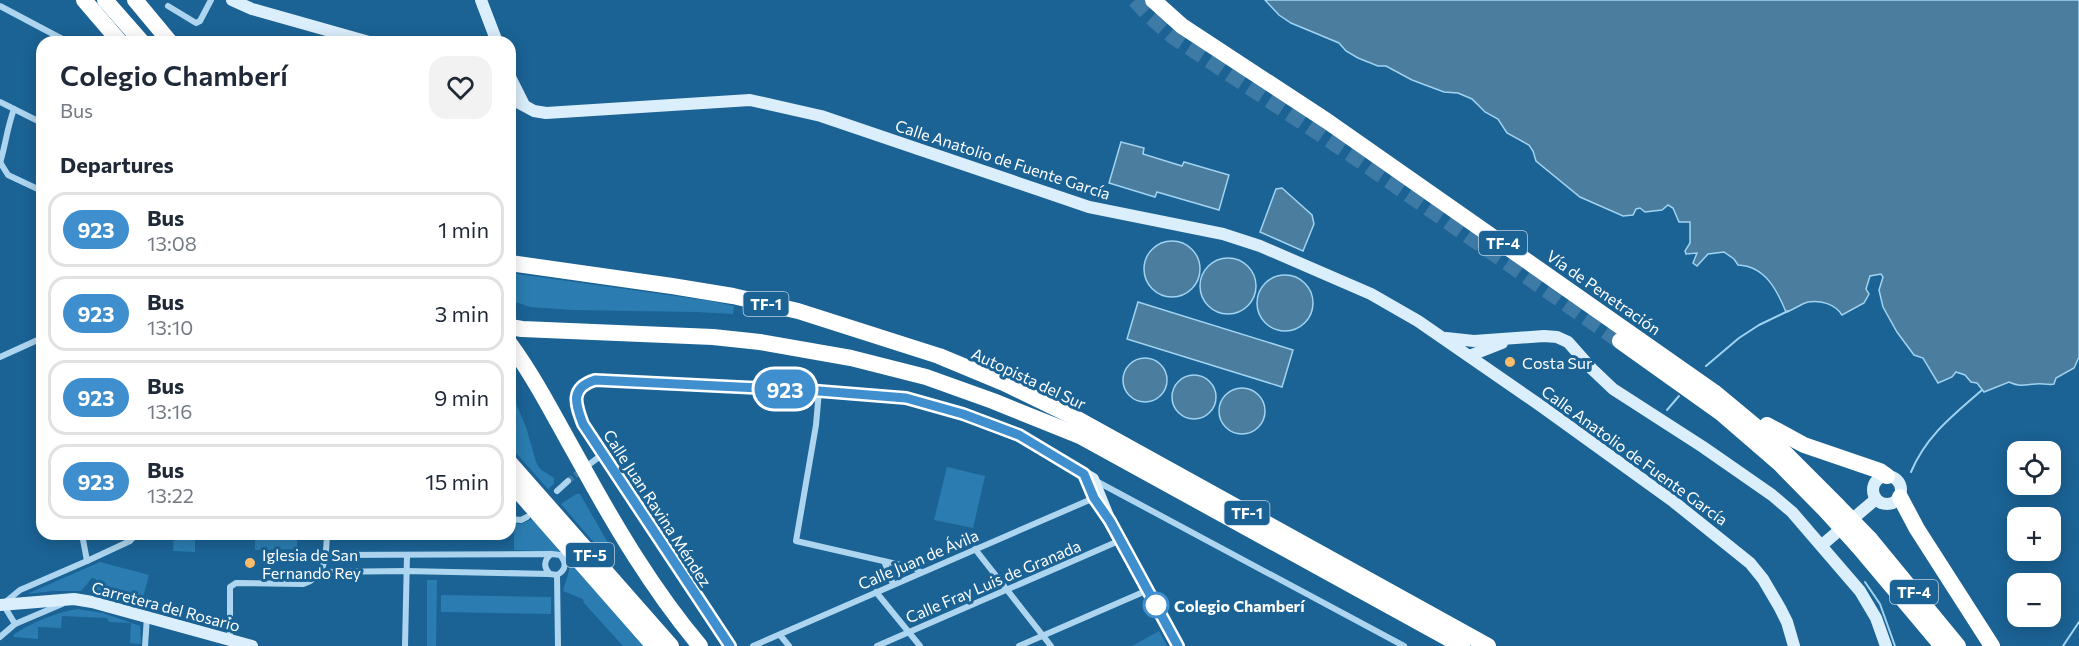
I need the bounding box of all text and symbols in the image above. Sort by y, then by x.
button: heart [429,56,492,119]
text: Colegio Chamberí [60,58,288,92]
text: Bus [60,98,93,122]
street label: Calle Anatolio de Fuente García [893,115,1113,203]
text: Departures [60,151,174,178]
text: Bus [147,204,184,231]
text: 1 min [438,216,489,243]
text: 923 [77,217,115,242]
text: 13:08 [147,231,197,255]
road number: TF-4 [1479,231,1527,255]
street label: Vía de Penetración [1543,246,1665,338]
text: Bus [147,288,184,315]
road number: TF-1 [744,292,789,316]
text: 3 min [435,300,489,327]
text: 923 [77,301,115,326]
text: 13:10 [147,315,193,339]
street label: Autopista del Sur [969,343,1090,413]
place label: Costa Sur [1522,353,1593,372]
marker: Costa Sur [1503,355,1517,369]
line badge: 923 [750,370,820,408]
text: Bus [147,372,184,399]
text: 923 [766,377,804,402]
street label: Calle Anatolio de Fuente García [1538,381,1732,529]
text: 9 min [434,384,489,411]
text: 923 [77,385,115,410]
text: 13:16 [147,399,192,423]
street label: Calle Juan Ravina Méndez [600,426,716,590]
map controls [2007,441,2061,627]
button: locate [2007,441,2061,495]
text: Bus [147,456,184,483]
text: 15 min [425,468,489,495]
text: 923 [77,469,115,494]
text: 13:22 [147,483,194,507]
road number: TF-1 [1224,501,1270,525]
button: + [2007,507,2061,561]
street label: Calle Juan de Ávila [855,525,981,593]
street label: Calle Fray Luis de Granada [903,535,1083,627]
road number: TF-5 [566,543,614,567]
place label: Iglesia de San Fernando Rey [262,545,361,582]
marker: Iglesia de San Fernando Rey [243,556,257,570]
button: − [2007,573,2061,627]
street label: Carretera del Rosario [90,577,242,635]
road number: TF-4 [1890,580,1938,604]
marker: Colegio Chamberí [1143,592,1169,618]
place label: Colegio Chamberí [1174,596,1306,615]

